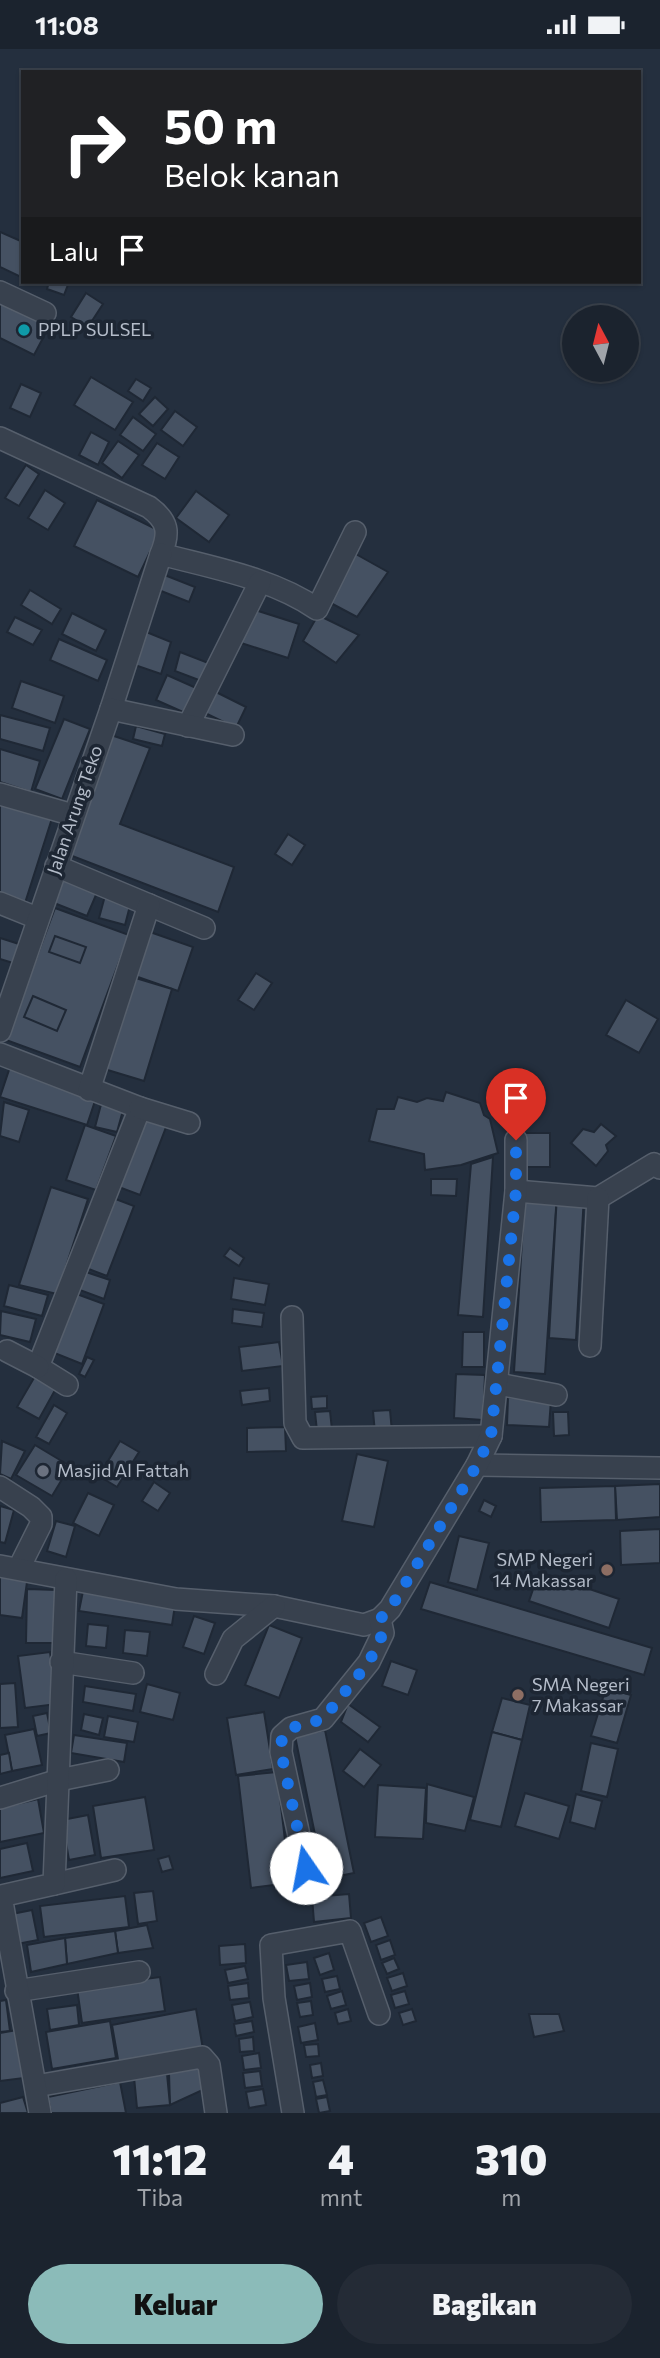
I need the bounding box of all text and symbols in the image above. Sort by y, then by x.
text: 11:08 [35,9,99,40]
text: 50 m [164,94,277,154]
icon: right [49,98,140,189]
text: Belok kanan [164,154,340,194]
icon: arrive [113,231,151,269]
text: Lalu [49,235,99,266]
north arrow [562,305,639,381]
map controls [562,305,639,382]
place label: PPLP SULSEL [38,318,151,340]
marker: PPLP SULSEL [16,322,32,338]
street label: Jalan Arung Teko [42,742,106,877]
pin [486,1068,546,1140]
icon: arrive [497,1079,535,1117]
place label: Masjid Al Fattah [57,1459,189,1481]
marker: Masjid Al Fattah [35,1463,51,1479]
place label: SMP Negeri 14 Makassar [492,1548,593,1591]
marker: SMP Negeri 14 Makassar [599,1562,615,1578]
place label: SMA Negeri 7 Makassar [532,1673,630,1716]
marker: SMA Negeri 7 Makassar [510,1687,526,1703]
position arrow [269,1831,343,1905]
text: 11:12 [112,2132,207,2184]
text: 4 [328,2132,354,2184]
text: 310 [475,2132,548,2184]
text: Tiba [137,2183,183,2211]
text: mnt [320,2183,362,2211]
text: m [501,2183,521,2211]
button: Keluar [28,2264,323,2344]
button: Bagikan [337,2264,632,2344]

